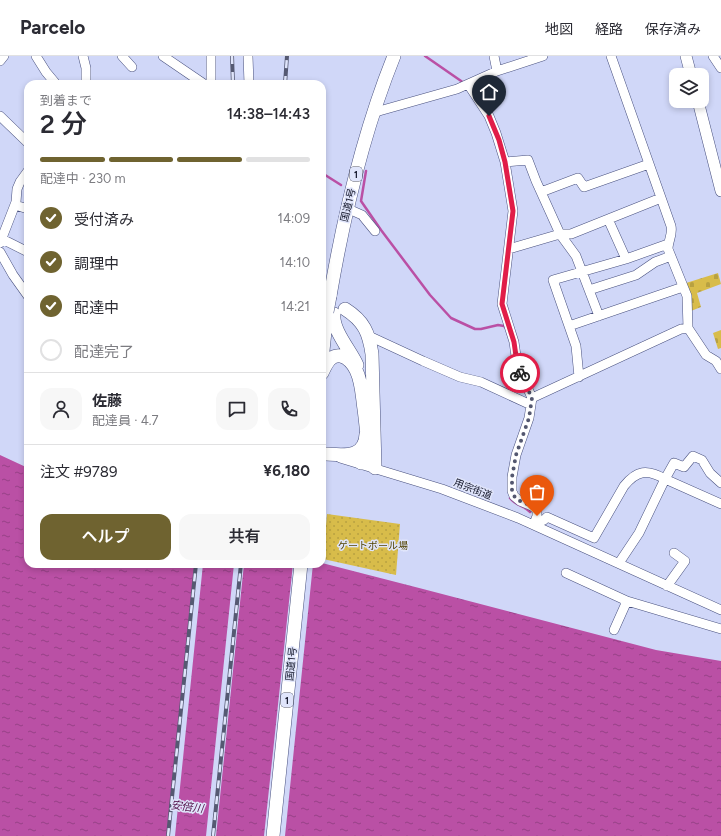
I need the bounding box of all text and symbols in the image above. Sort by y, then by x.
text: Parcelo [20,16,85,39]
text: 地図 [545,21,573,38]
text: 経路 [595,21,623,38]
text: 保存済み [645,21,701,38]
map controls [669,68,709,108]
button: layers [669,68,709,108]
pin [472,75,506,116]
icon: home [478,81,500,103]
text: 到着まで [40,93,92,108]
text: 14:38–14:43 [227,105,310,123]
text: 2 分 [40,108,87,140]
road number: 1 [350,167,362,181]
text: 配達中 · 230 m [40,171,126,186]
street label: 国道1号 [338,187,358,223]
icon: check [40,207,62,229]
text: 受付済み [74,211,134,229]
text: 14:09 [278,211,310,226]
icon: check [40,251,62,273]
text: 調理中 [74,255,119,273]
text: 14:10 [280,255,310,270]
icon: check [40,295,62,317]
text: 配達中 [74,299,119,317]
text: 14:21 [281,299,310,314]
text: 配達完了 [74,343,134,361]
courier [500,353,540,393]
icon: bike [509,362,531,384]
button: person [40,388,82,430]
button: chat [216,388,258,430]
button: phone [268,388,310,430]
text: 佐藤 [92,392,122,410]
text: 配達員 · 4.7 [92,413,158,428]
text: ¥6,180 [263,462,310,480]
text: 注文 #9789 [40,463,117,481]
pin [520,475,554,516]
street label: 用宗街道 [452,476,494,502]
icon: bag [526,481,548,503]
button: ヘルプ [40,514,171,560]
button: 共有 [179,514,310,560]
park label: ゲートボール場 [338,539,408,552]
street label: 国道1号 [283,646,299,682]
road number: 1 [281,693,293,707]
water label: 安倍川 [170,799,205,816]

